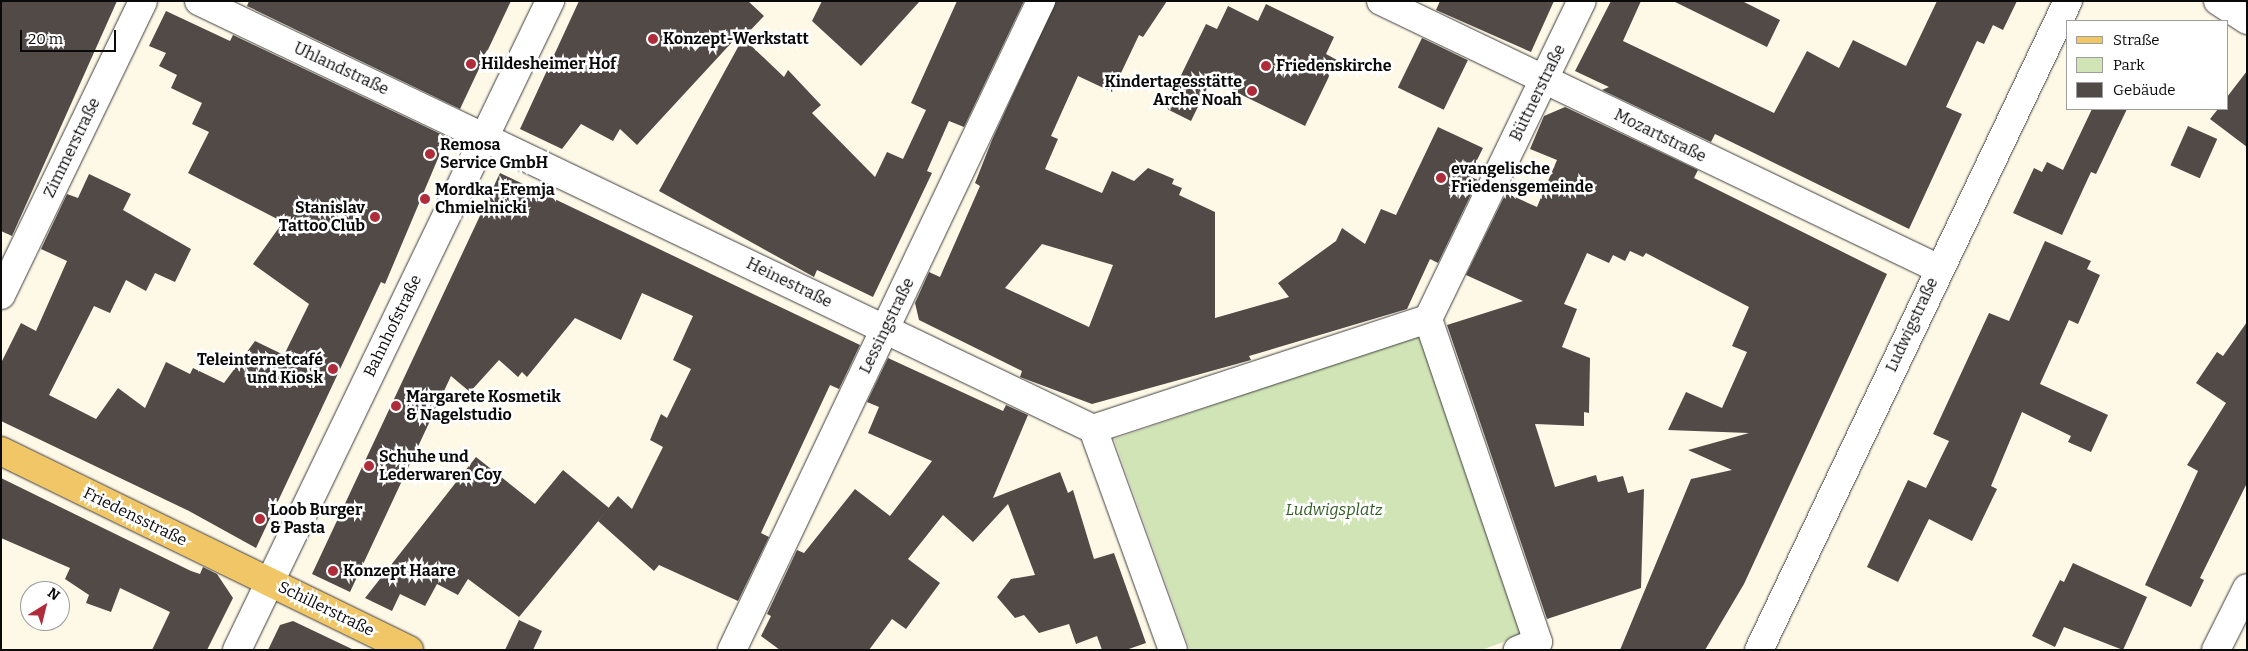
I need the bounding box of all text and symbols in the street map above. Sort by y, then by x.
scale bar [22,20,119,52]
legend [2066,20,2228,110]
place label: Konzept-Werkstatt [663,29,809,49]
text: 20 m [28,30,63,48]
text: Straße [2113,31,2159,49]
marker: Konzept-Werkstatt [647,33,659,45]
street label: Uhlandstraße [290,39,392,99]
street label: Büttnerstraße [1506,42,1570,144]
place label: Hildesheimer Hof [481,54,616,74]
place label: Friedenskirche [1276,56,1391,76]
text: Park [2113,56,2145,74]
marker: Hildesheimer Hof [465,58,477,70]
marker: Friedenskirche [1260,60,1272,72]
place label: Kindertagesstätte Arche Noah [1104,72,1242,110]
text: Gebäude [2113,81,2176,99]
marker: Kindertagesstätte Arche Noah [1246,85,1258,97]
street label: Zimmerstraße [40,95,104,201]
street label: Mozartstraße [1611,105,1709,167]
place label: Remosa Service GmbH [440,135,548,173]
marker: Remosa Service GmbH [424,148,436,160]
place label: evangelische Friedensgemeinde [1451,159,1593,197]
marker: evangelische Friedensgemeinde [1435,172,1447,184]
place label: Mordka-Eremja Chmielnicki [435,180,555,218]
marker: Mordka-Eremja Chmielnicki [419,193,431,205]
place label: Stanislav Tattoo Club [279,198,365,236]
marker: Stanislav Tattoo Club [369,211,381,223]
street label: Heinestraße [743,254,835,312]
street label: Bahnhofstraße [360,272,426,380]
street label: Lessingstraße [856,275,918,377]
street label: Ludwigstraße [1882,275,1942,375]
place label: Teleinternetcafé und Kiosk [197,350,323,388]
marker: Teleinternetcafé und Kiosk [327,363,339,375]
place label: Margarete Kosmetik & Nagelstudio [406,387,561,425]
marker: Margarete Kosmetik & Nagelstudio [390,400,402,412]
place label: Schuhe und Lederwaren Coy [379,447,502,485]
marker: Schuhe und Lederwaren Coy [363,460,375,472]
street label: Friedensstraße [80,484,190,550]
place label: Loob Burger & Pasta [270,500,362,538]
park label: Ludwigsplatz [1286,500,1382,520]
marker: Loob Burger & Pasta [254,513,266,525]
place label: Konzept Haare [343,561,456,581]
marker: Konzept Haare [327,565,339,577]
street label: Schillerstraße [275,577,377,641]
north arrow [20,581,70,631]
text: N [44,584,63,604]

